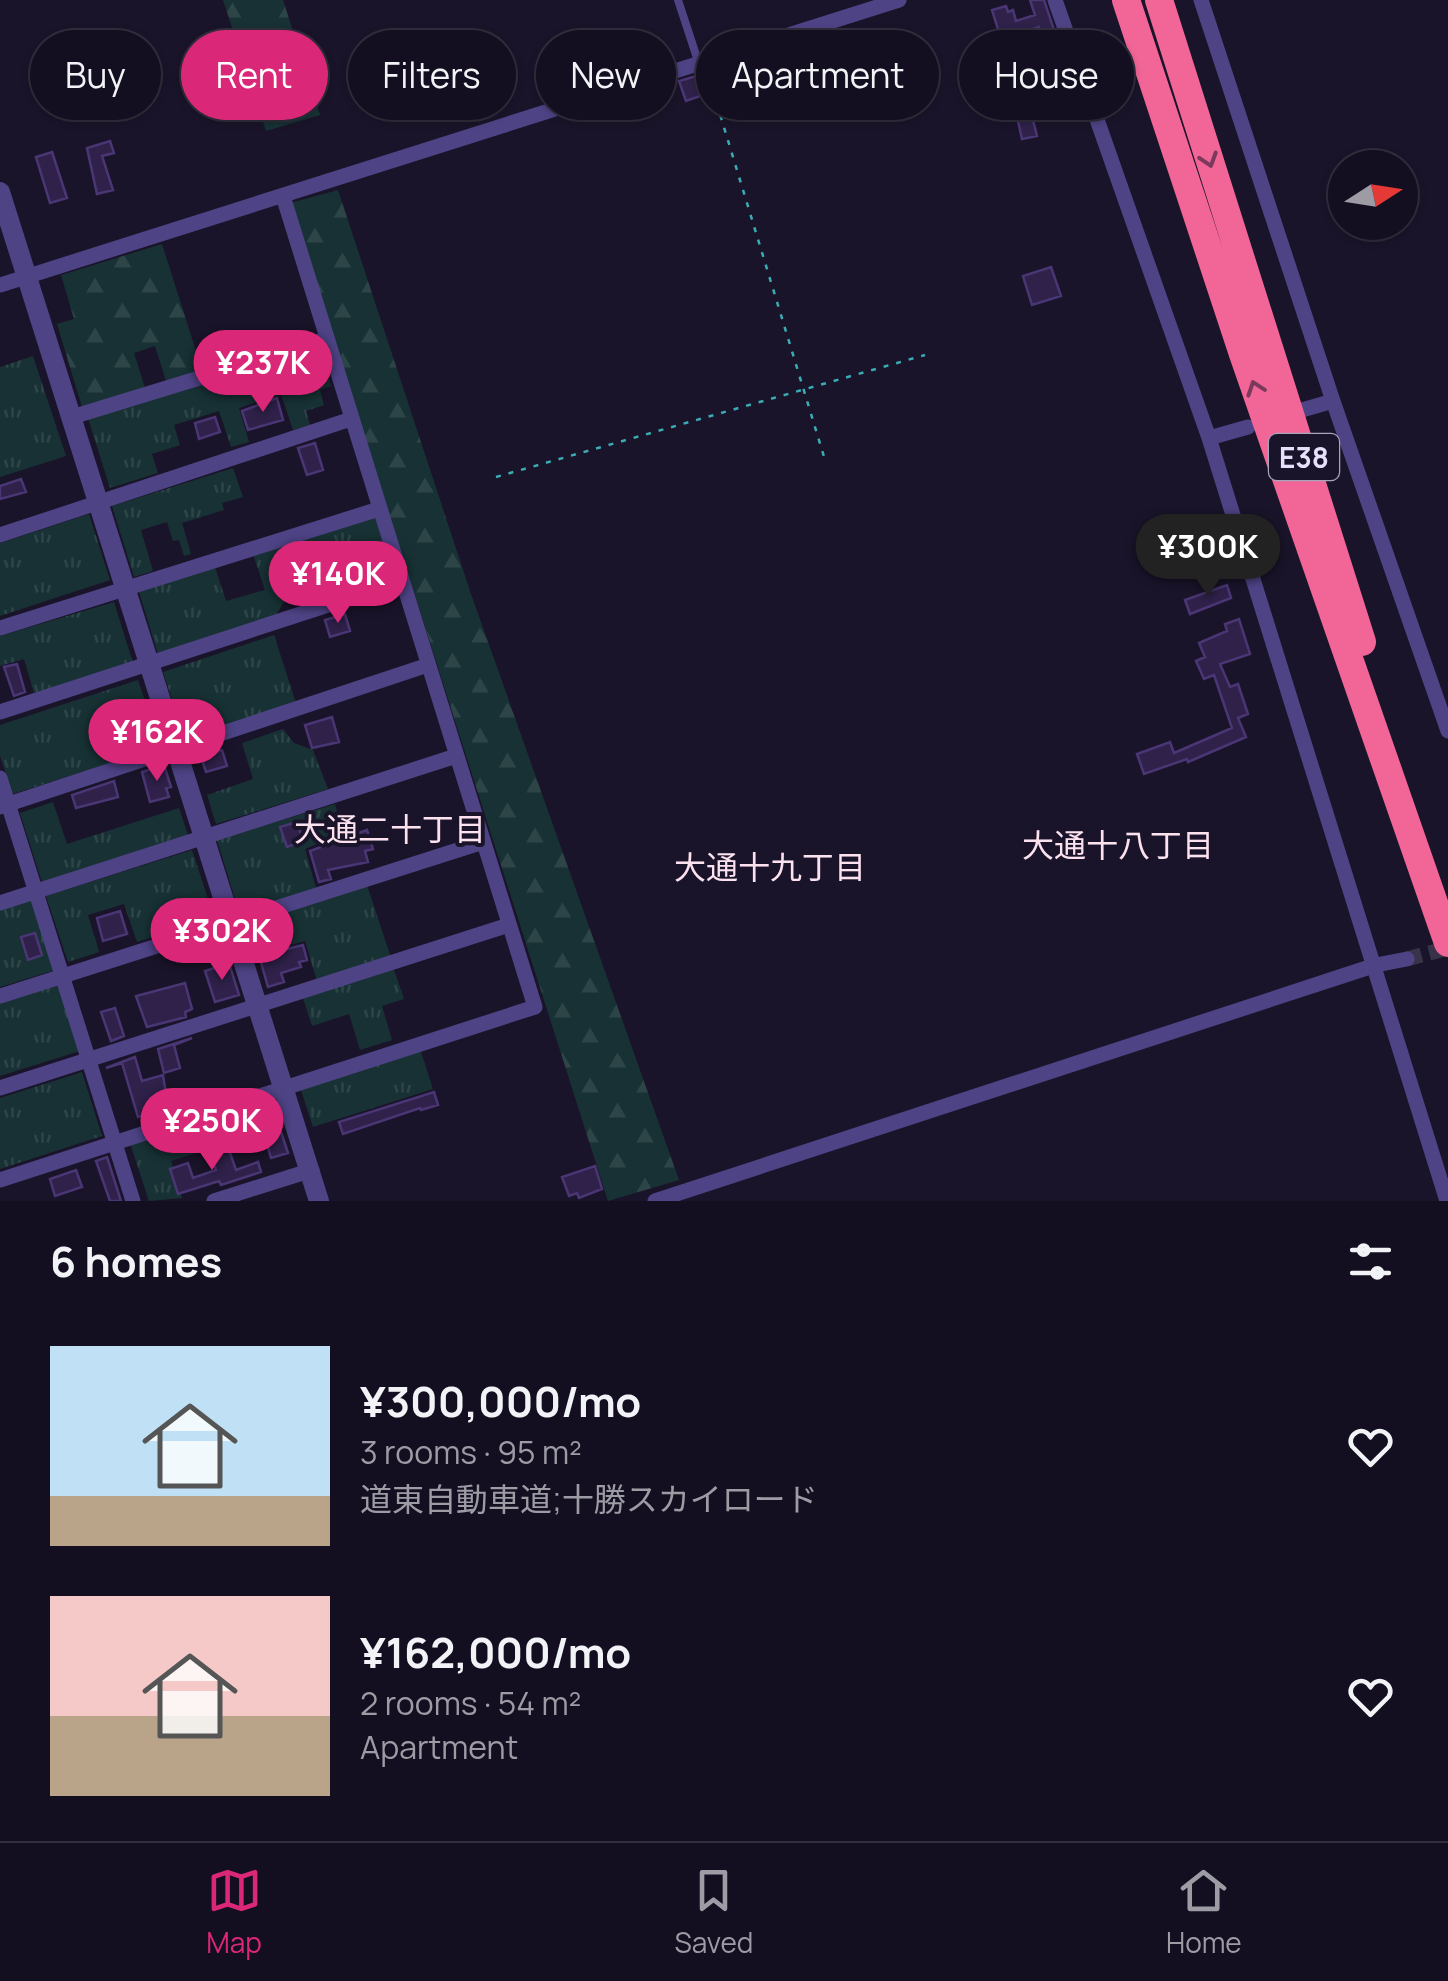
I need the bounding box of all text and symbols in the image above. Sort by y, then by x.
chip: Buy [30,30,161,120]
chip: Rent [181,30,328,120]
chip: Filters [348,30,516,120]
chip: New [536,30,676,120]
chip: Apartment [696,30,939,120]
chip: House [959,30,1134,120]
one-way arrow [1198,150,1218,167]
north arrow [1328,150,1418,240]
map controls [1328,150,1418,240]
pin: ¥237K [193,330,333,415]
text: ¥237K [215,340,311,384]
one-way arrow [1246,381,1266,398]
road number: E38 [1269,434,1339,480]
pin: ¥300K [1138,514,1278,599]
text: ¥300K [1158,524,1259,568]
pin: ¥140K [268,541,408,626]
text: ¥140K [291,551,385,595]
pin: ¥162K [87,699,227,784]
text: ¥162K [110,709,204,753]
district label: 大通二十丁目 [294,807,486,851]
district label: 大通十八丁目 [1022,823,1214,867]
district label: 大通十九丁目 [674,845,866,889]
pin: ¥302K [152,898,292,983]
text: ¥302K [173,908,272,952]
pin: ¥250K [142,1088,282,1173]
text: ¥250K [162,1098,262,1142]
text: 6 homes [50,1232,222,1290]
icon: filters [1343,1234,1398,1289]
text: ¥300,000/mo [360,1372,641,1430]
icon: home [130,1386,250,1506]
icon: heart [1343,1419,1398,1474]
text: 3 rooms · 95 m² [360,1430,582,1474]
text: 道東自動車道;十勝スカイロード [360,1477,818,1521]
text: ¥162,000/mo [360,1623,631,1681]
icon: home [130,1636,250,1756]
icon: heart [1343,1669,1398,1724]
text: 2 rooms · 54 m² [360,1681,581,1725]
text: Apartment [360,1725,518,1769]
tab: Map [206,1863,262,1961]
tab: Saved [675,1863,753,1961]
tab: Home [1166,1863,1242,1961]

